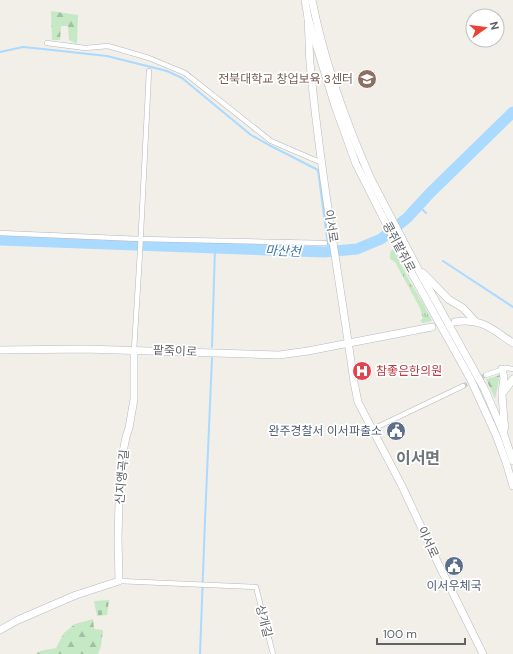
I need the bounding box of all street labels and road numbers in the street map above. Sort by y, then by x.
street label: 이서로 [321,208,341,244]
street label: 콩쥐팥쥐로 [379,219,419,275]
street label: 팥죽이로 [153,342,197,360]
street label: 신지앵곡길 [112,449,132,505]
street label: 이서로 [414,524,442,560]
street label: 상개길 [252,603,276,639]

